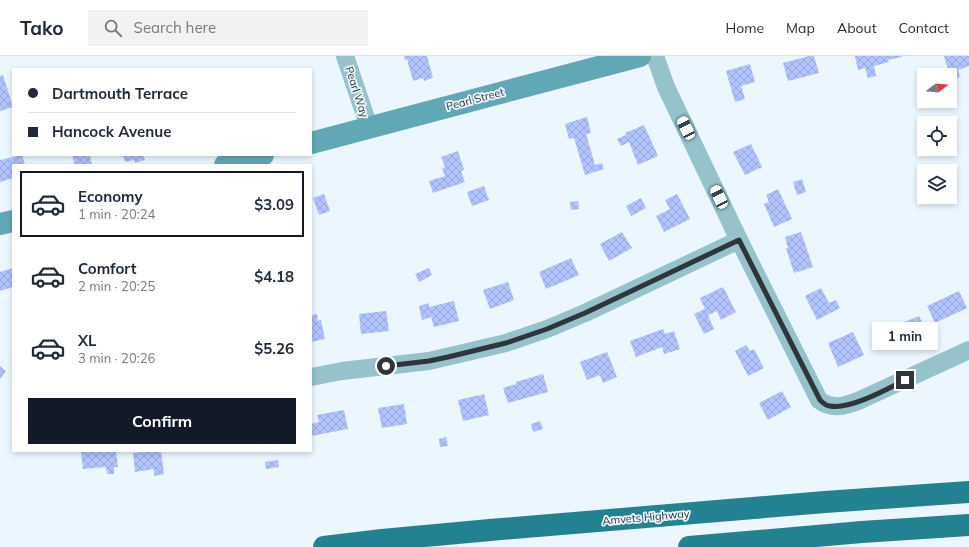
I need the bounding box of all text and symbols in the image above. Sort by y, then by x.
search box [88,10,368,46]
text: Tako [20,16,64,40]
icon: search [102,17,124,39]
text: Search here [134,18,216,37]
text: Home [725,19,764,37]
text: Map [786,19,815,37]
text: About [837,19,877,37]
text: Contact [899,19,949,37]
street label: Pearl Way [342,65,372,120]
north arrow [917,68,957,108]
map controls [917,68,957,204]
text: Dartmouth Terrace [52,84,188,103]
street label: Pearl Street [444,85,506,113]
car [675,115,697,141]
button: locate [917,116,957,156]
text: Hancock Avenue [52,122,171,141]
button: layers [917,164,957,204]
car [708,184,730,210]
icon: car [30,186,66,222]
text: Economy [78,187,143,206]
text: $3.09 [254,195,294,214]
text: 1 min · 20:24 [78,206,155,222]
icon: car [30,258,66,294]
text: Comfort [78,259,136,278]
text: $4.18 [254,267,294,286]
text: 2 min · 20:25 [78,278,155,294]
callout: 1 min [872,322,938,350]
text: 1 min [888,328,922,344]
icon: car [30,330,66,366]
text: XL [78,331,96,350]
text: $5.26 [254,339,294,358]
text: 3 min · 20:26 [78,350,155,366]
route start [377,357,395,375]
route end [896,371,914,389]
button: Confirm [28,398,296,444]
street label: Amvets Highway [602,506,690,528]

